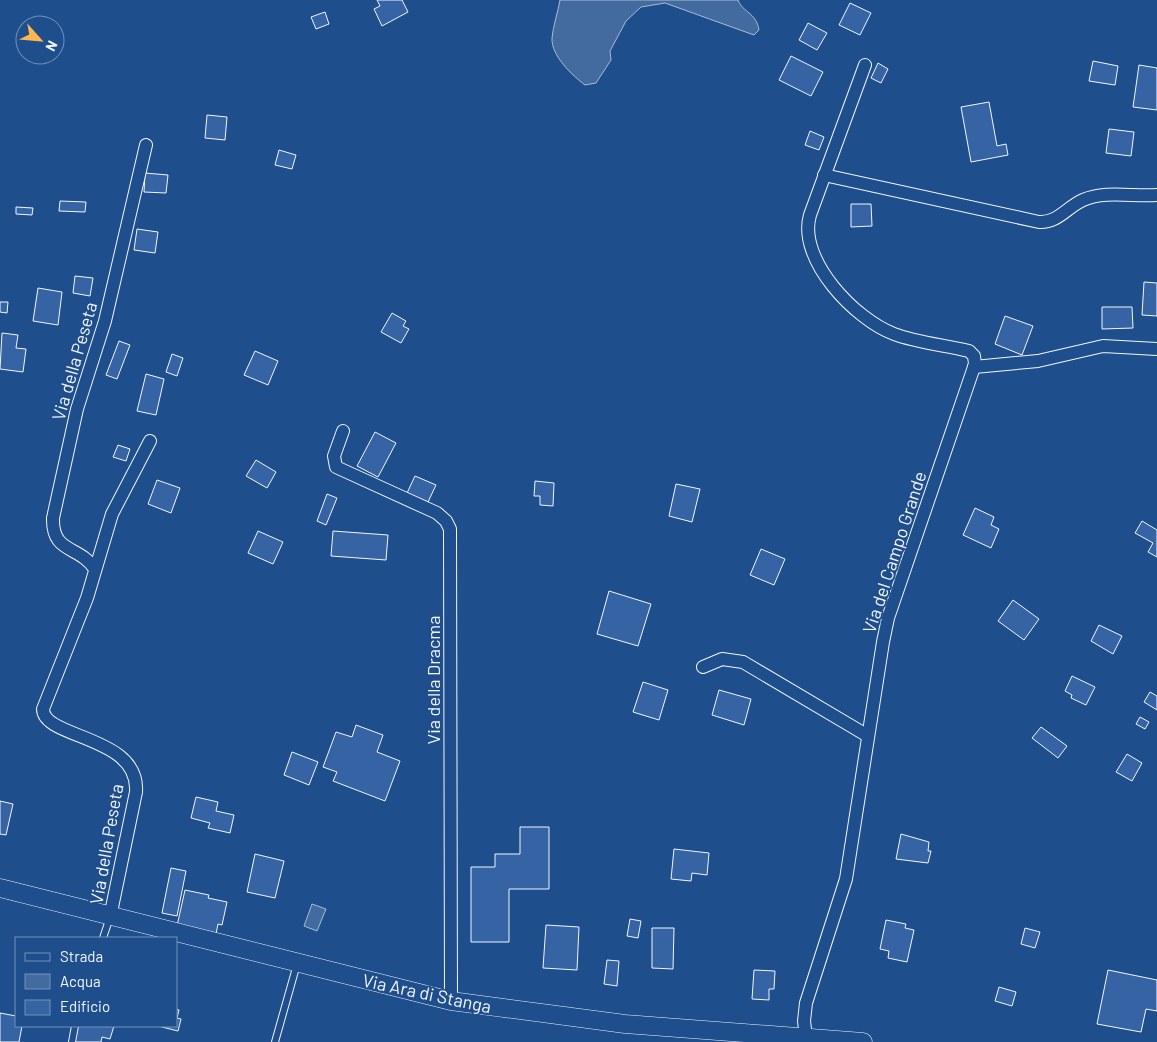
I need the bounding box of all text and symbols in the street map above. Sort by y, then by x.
north arrow [15,15,65,65]
text: N [42,38,62,54]
street label: Via della Peseta [47,299,101,423]
street label: Via del Campo Grande [857,468,931,636]
street label: Via della Dracma [422,616,444,744]
street label: Via della Peseta [85,782,127,906]
legend [15,937,178,1027]
text: Strada [60,947,103,965]
street label: Via Ara di Stanga [361,969,493,1017]
text: Acqua [60,972,101,990]
text: Edificio [60,997,110,1015]

